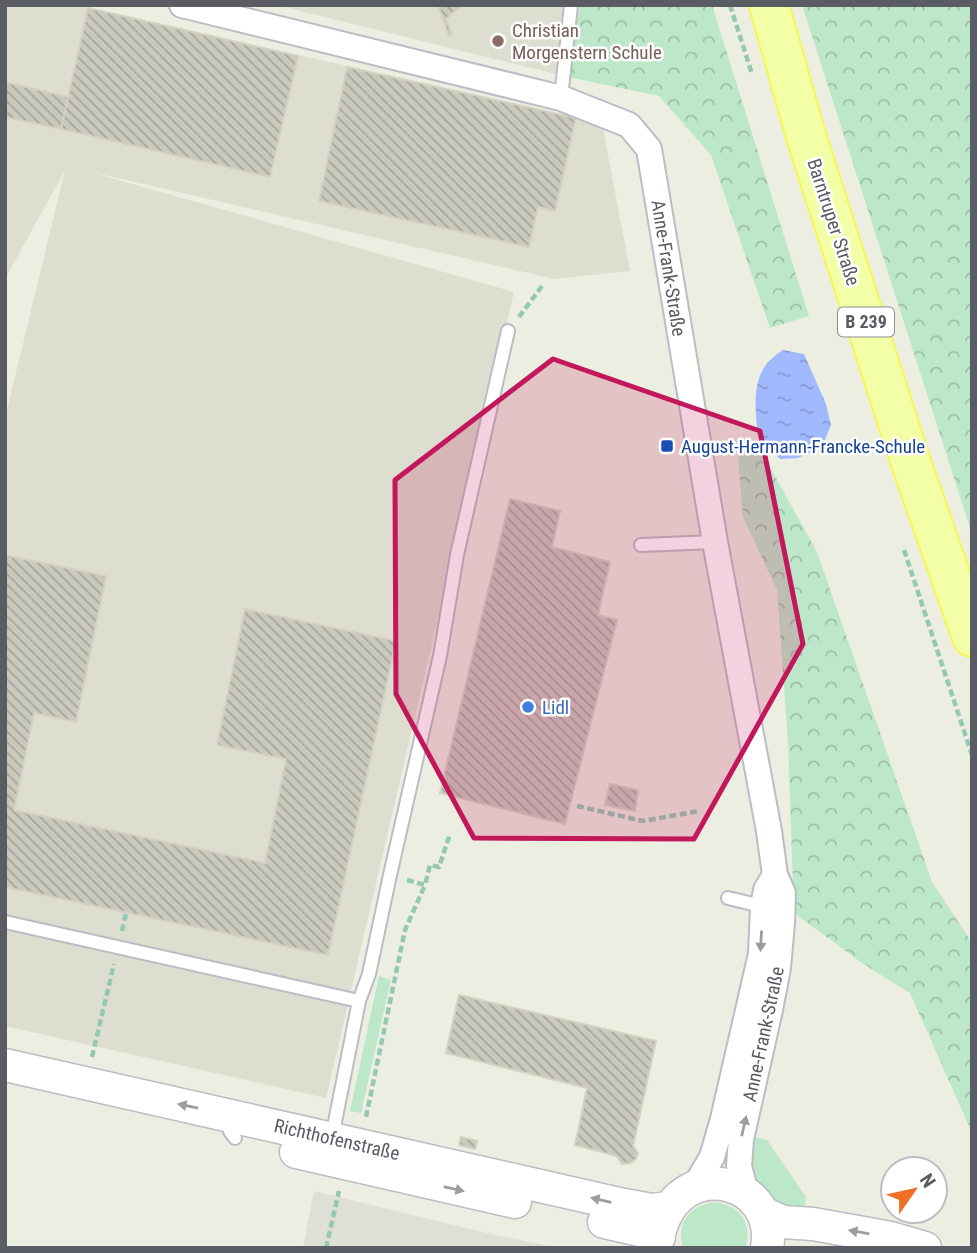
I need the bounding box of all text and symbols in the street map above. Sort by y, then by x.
place label: Christian Morgenstern Schule [512,19,662,64]
marker: Christian Morgenstern Schule [490,33,506,49]
street label: Barntruper Straße [802,156,865,289]
street label: Anne-Frank-Straße [646,198,691,338]
road number: B 239 [838,308,894,336]
place label: August-Hermann-Francke-Schule [681,435,925,458]
marker: August-Hermann-Francke-Schule [659,438,675,454]
place label: Lidl [542,696,569,719]
marker: Lidl [520,699,536,715]
one-way arrow [756,930,767,952]
street label: Anne-Frank-Straße [738,964,789,1104]
one-way arrow [177,1100,199,1111]
street label: Richthofenstraße [272,1114,402,1165]
one-way arrow [738,1115,749,1137]
north arrow [879,1155,949,1225]
text: N [915,1170,940,1192]
one-way arrow [443,1183,465,1194]
one-way arrow [590,1194,612,1205]
one-way arrow [848,1226,870,1237]

